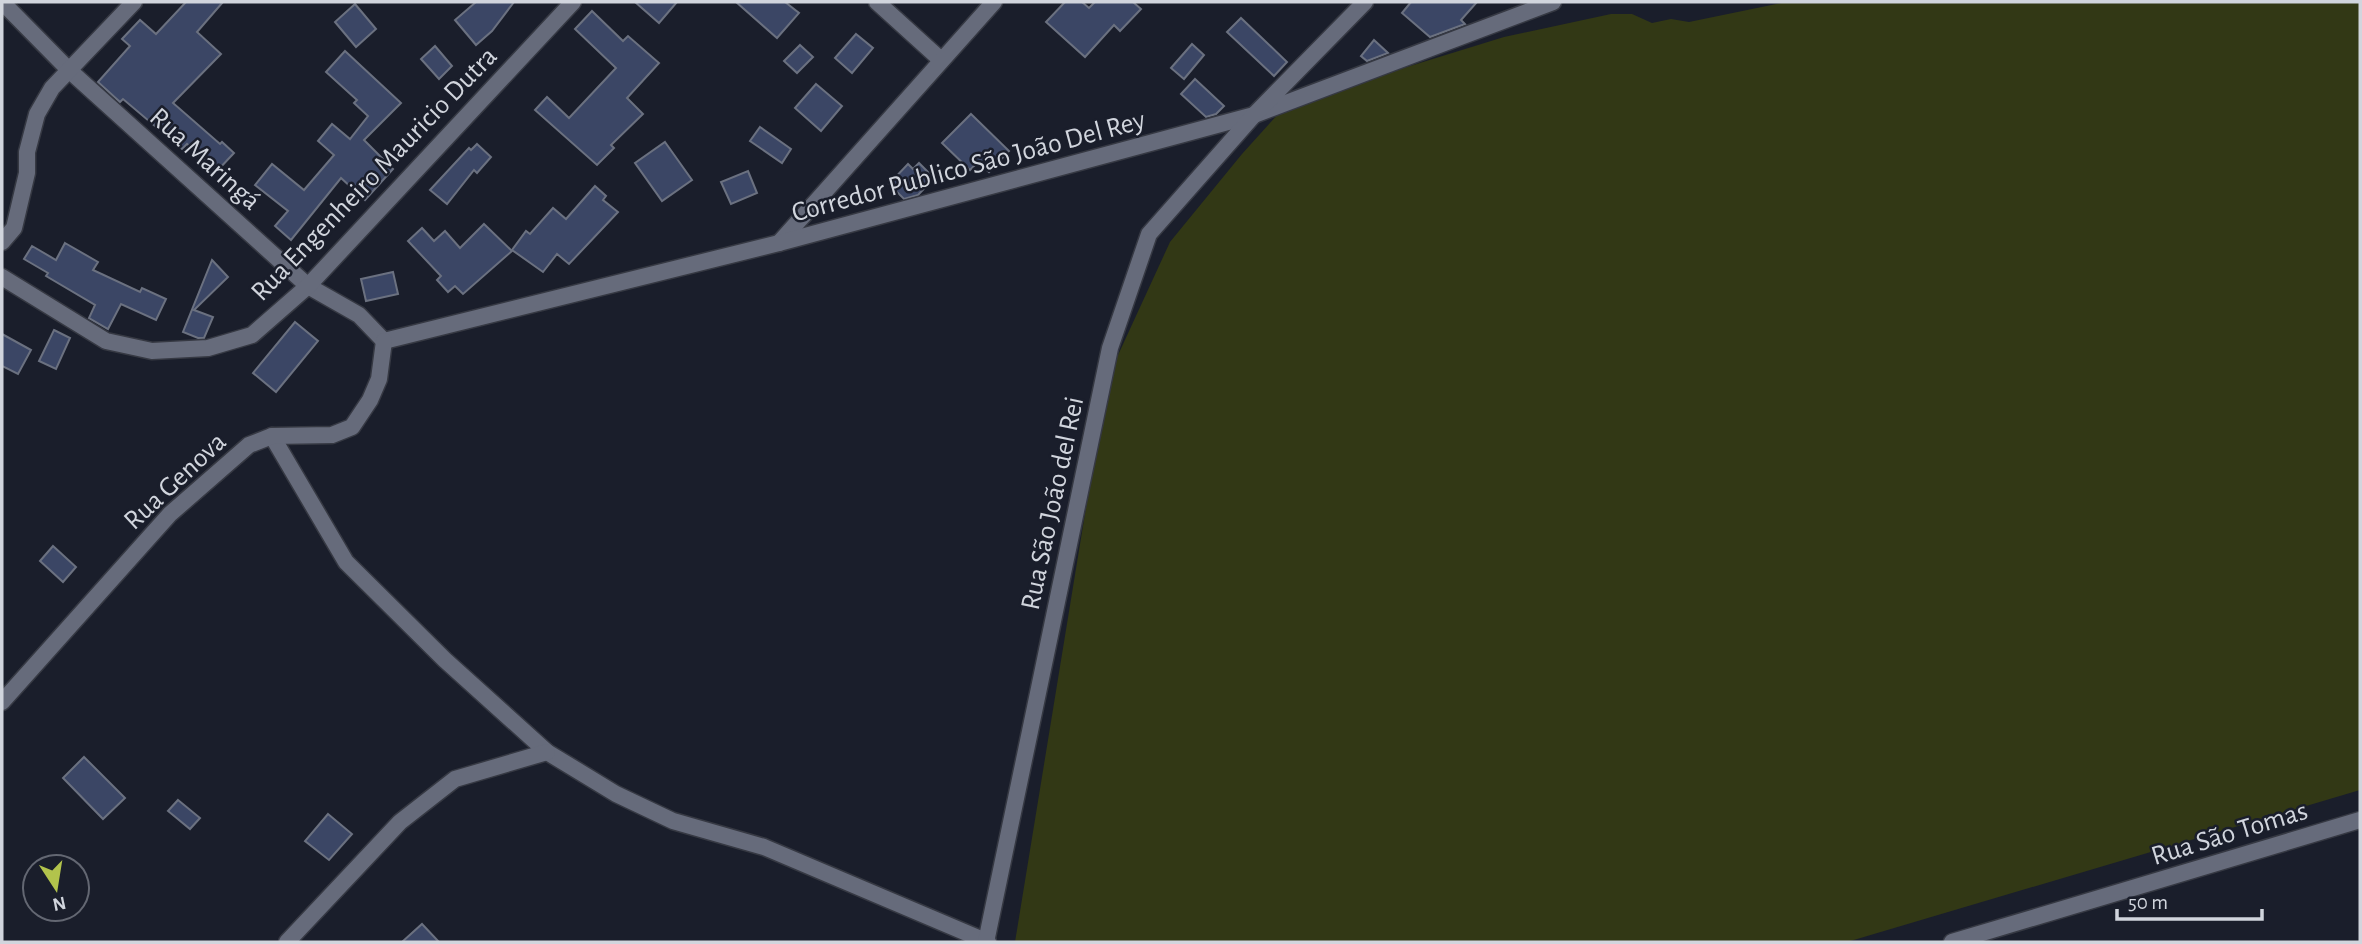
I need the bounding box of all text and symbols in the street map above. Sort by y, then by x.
street label: Rua Engenheiro Mauricio Dutra [246,42,503,307]
street label: Rua Maringá [144,103,265,216]
street label: Corredor Publico São João Del Rey [789,106,1148,228]
street label: Rua São João del Rei [1017,394,1089,612]
street label: Rua Genova [119,428,232,535]
street label: Rua São Tomas [2148,797,2311,871]
north arrow [21,853,91,923]
scale bar [2117,878,2262,922]
text: N [51,892,68,914]
text: 50 m [2128,892,2168,913]

